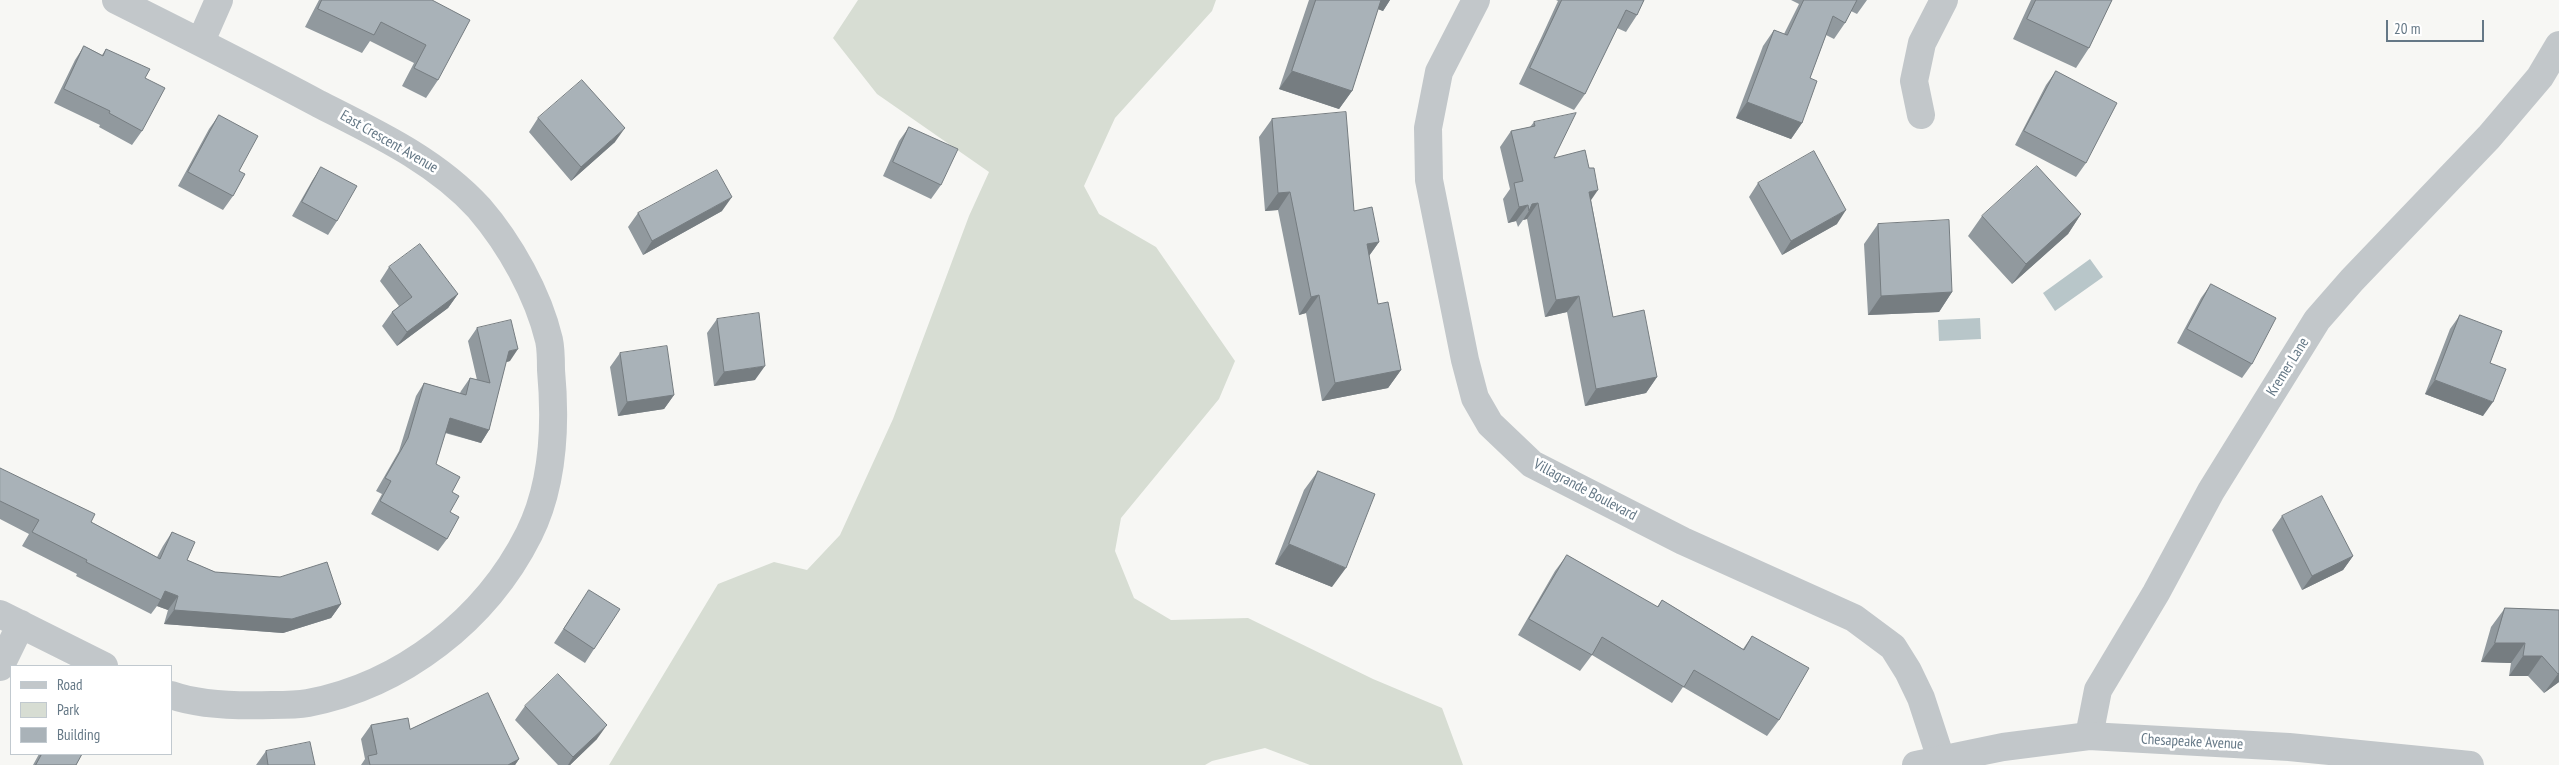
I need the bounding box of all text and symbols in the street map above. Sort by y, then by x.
scale bar [2389,10,2486,42]
text: 20 m [2394,19,2420,38]
street label: East Crescent Avenue [337,107,441,177]
street label: Kremer Lane [2263,334,2313,400]
street label: Villagrande Boulevard [1530,455,1640,525]
legend [10,665,172,755]
text: Road [57,675,83,694]
text: Park [57,700,79,719]
text: Building [57,725,100,744]
street label: Chesapeake Avenue [2140,730,2244,754]

